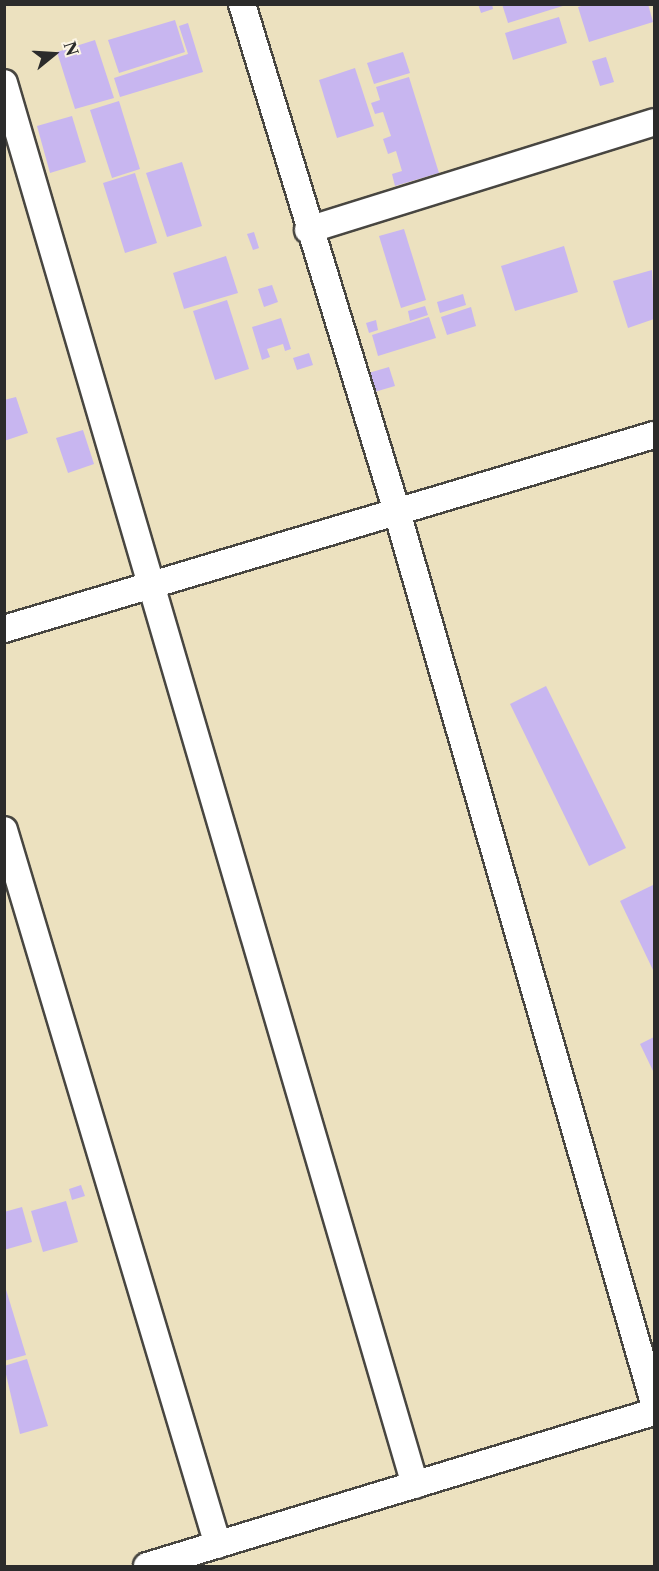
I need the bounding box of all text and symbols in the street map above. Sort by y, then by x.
north arrow [24,24,84,84]
text: N [59,39,83,58]

